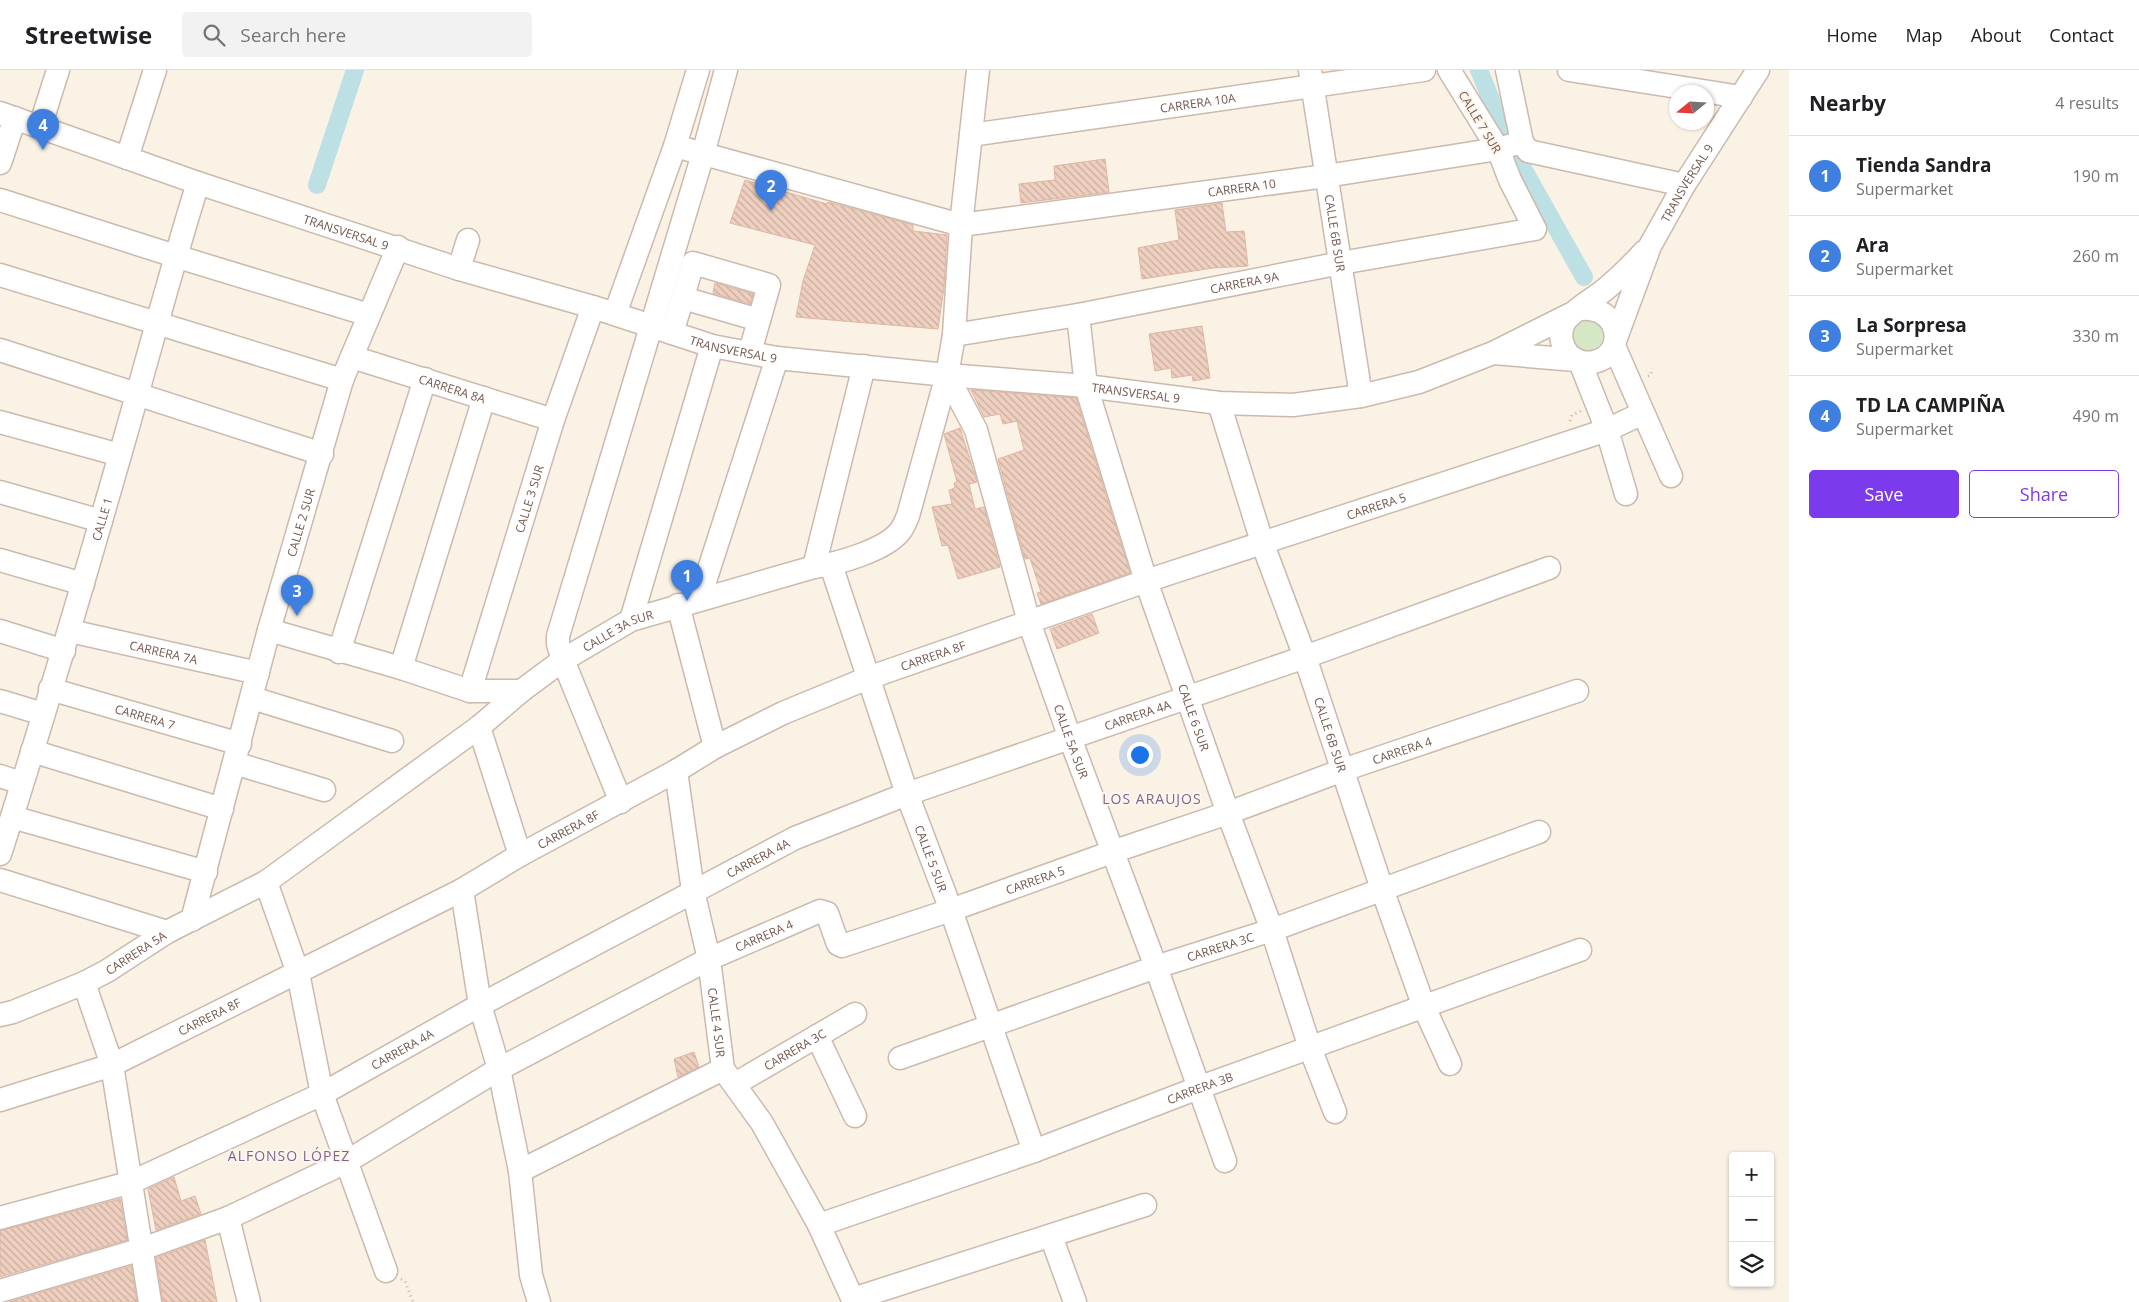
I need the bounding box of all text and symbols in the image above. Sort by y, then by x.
search box [182,12,532,57]
text: Streetwise [25,18,152,51]
icon: search [200,21,228,49]
text: Search here [240,22,346,48]
text: Home [1827,23,1877,47]
text: Map [1905,23,1943,47]
text: About [1971,23,2021,47]
text: Contact [2049,23,2114,47]
north arrow [1669,85,1714,130]
street label: CALLE 7 SUR [1455,88,1506,157]
street label: CARRERA 10A [1159,89,1237,116]
text: Nearby [1809,89,1886,117]
text: 4 results [2055,92,2119,114]
pin: 4 [27,109,59,150]
street label: TRANSVERSAL 9 [1656,140,1717,225]
text: Tienda Sandra [1856,152,1992,178]
text: 1 [1820,165,1830,187]
text: 190 m [2073,165,2119,187]
pin: 2 [755,170,787,211]
street label: CARRERA 10 [1207,174,1277,200]
text: Supermarket [1856,178,1953,200]
street label: CALLE 6B SUR [1321,193,1350,273]
street label: TRANSVERSAL 9 [301,210,391,254]
text: Ara [1856,232,1889,258]
text: 2 [1820,245,1830,267]
text: 260 m [2073,245,2119,267]
text: Supermarket [1856,258,1953,280]
street label: CARRERA 9A [1209,267,1280,297]
text: La Sorpresa [1856,312,1967,338]
text: 3 [1820,325,1830,347]
text: 330 m [2073,325,2119,347]
street label: TRANSVERSAL 9 [688,331,779,366]
text: Supermarket [1856,338,1953,360]
street label: CARRERA 8A [417,370,488,407]
street label: TRANSVERSAL 9 [1091,378,1181,406]
text: TD LA CAMPIÑA [1856,392,2005,418]
text: 4 [1820,405,1830,427]
text: 490 m [2073,405,2119,427]
text: Supermarket [1856,418,1953,440]
street label: CALLE 3 SUR [510,462,547,535]
button: Save [1809,470,1959,518]
button: Share [1969,470,2119,518]
street label: CALLE 2 SUR [282,486,319,559]
street label: CARRERA 5 [1344,488,1408,523]
street label: CALLE 1 [87,495,116,543]
pin: 1 [671,560,703,601]
pin: 3 [281,575,313,616]
street label: CALLE 3A SUR [579,605,656,655]
street label: CARRERA 7A [128,636,200,668]
street label: CARRERA 8F [898,636,968,675]
street label: CALLE 6 SUR [1174,681,1214,754]
street label: CARRERA 4A [1102,695,1173,734]
street label: CALLE 6B SUR [1310,695,1351,775]
street label: CARRERA 7 [113,700,177,733]
street label: CALLE 5A SUR [1050,702,1093,781]
street label: CARRERA 4 [1370,732,1434,768]
your location [1127,742,1153,768]
district label: LOS ARAUJOS [1102,789,1202,808]
street label: CARRERA 8F [534,806,602,853]
street label: CALLE 5 SUR [911,822,952,895]
street label: CARRERA 4A [723,834,793,881]
street label: CARRERA 5 [1003,861,1067,898]
street label: CARRERA 4 [732,915,796,955]
street label: CARRERA 5A [102,926,170,978]
street label: CARRERA 3C [1185,928,1256,965]
street label: CALLE 4 SUR [704,987,730,1059]
street label: CARRERA 8F [175,994,243,1039]
street label: CARRERA 4A [368,1024,437,1073]
street label: CARRERA 3C [760,1024,829,1074]
street label: CARRERA 3B [1164,1067,1236,1108]
district label: ALFONSO LÓPEZ [228,1146,350,1165]
map controls [1729,1152,1774,1287]
button: + [1729,1152,1774,1197]
button: − [1729,1197,1774,1242]
button: layers [1729,1242,1774,1287]

